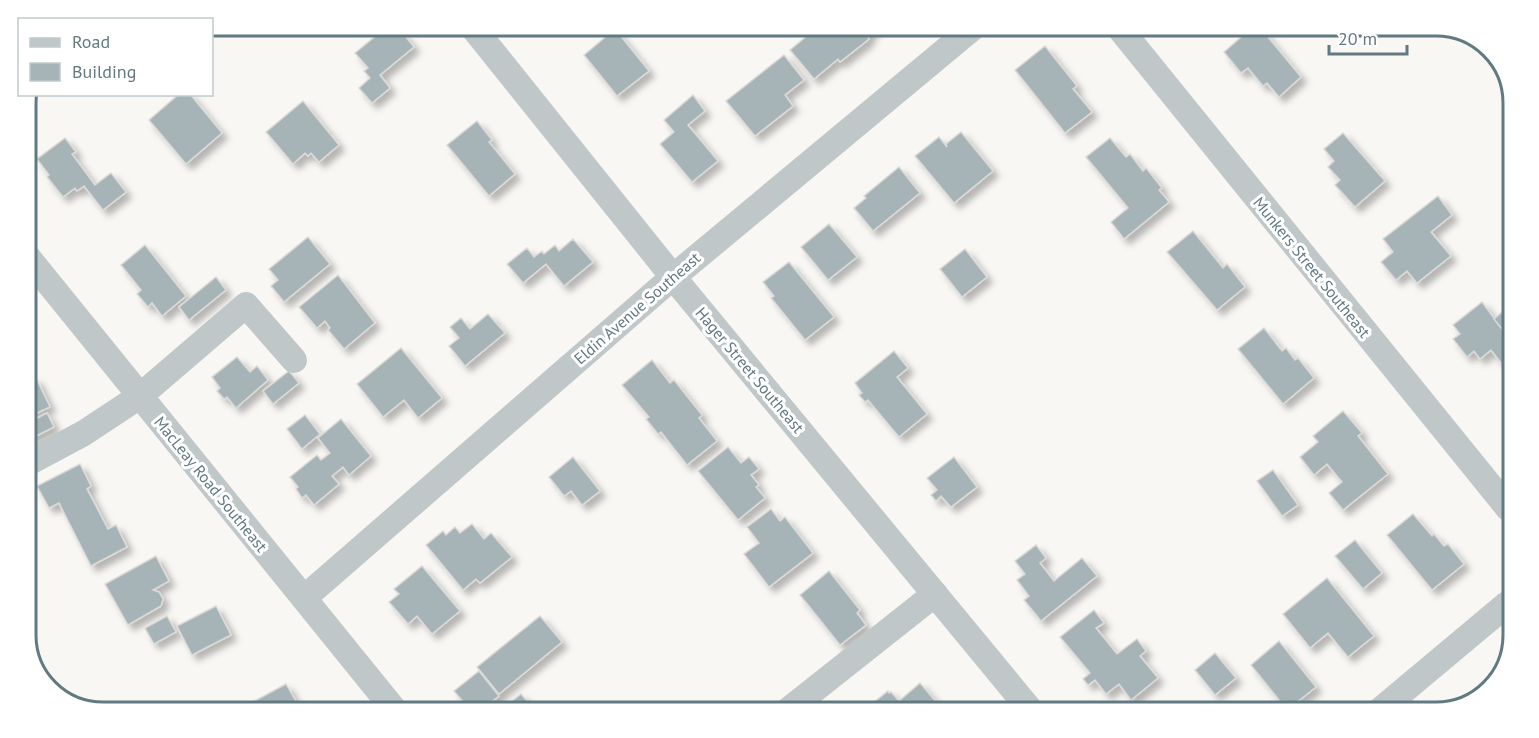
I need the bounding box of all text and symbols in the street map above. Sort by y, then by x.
legend [18,18,213,96]
scale bar [1329,18,1407,56]
text: 20 m [1338,27,1377,50]
text: Road [72,30,110,53]
text: Building [72,60,136,83]
street label: Munkers Street Southeast [1249,193,1375,342]
street label: Eldin Avenue Southeast [570,247,705,368]
street label: Hager Street Southeast [691,303,809,438]
street label: MacLeay Road Southeast [150,412,272,556]

